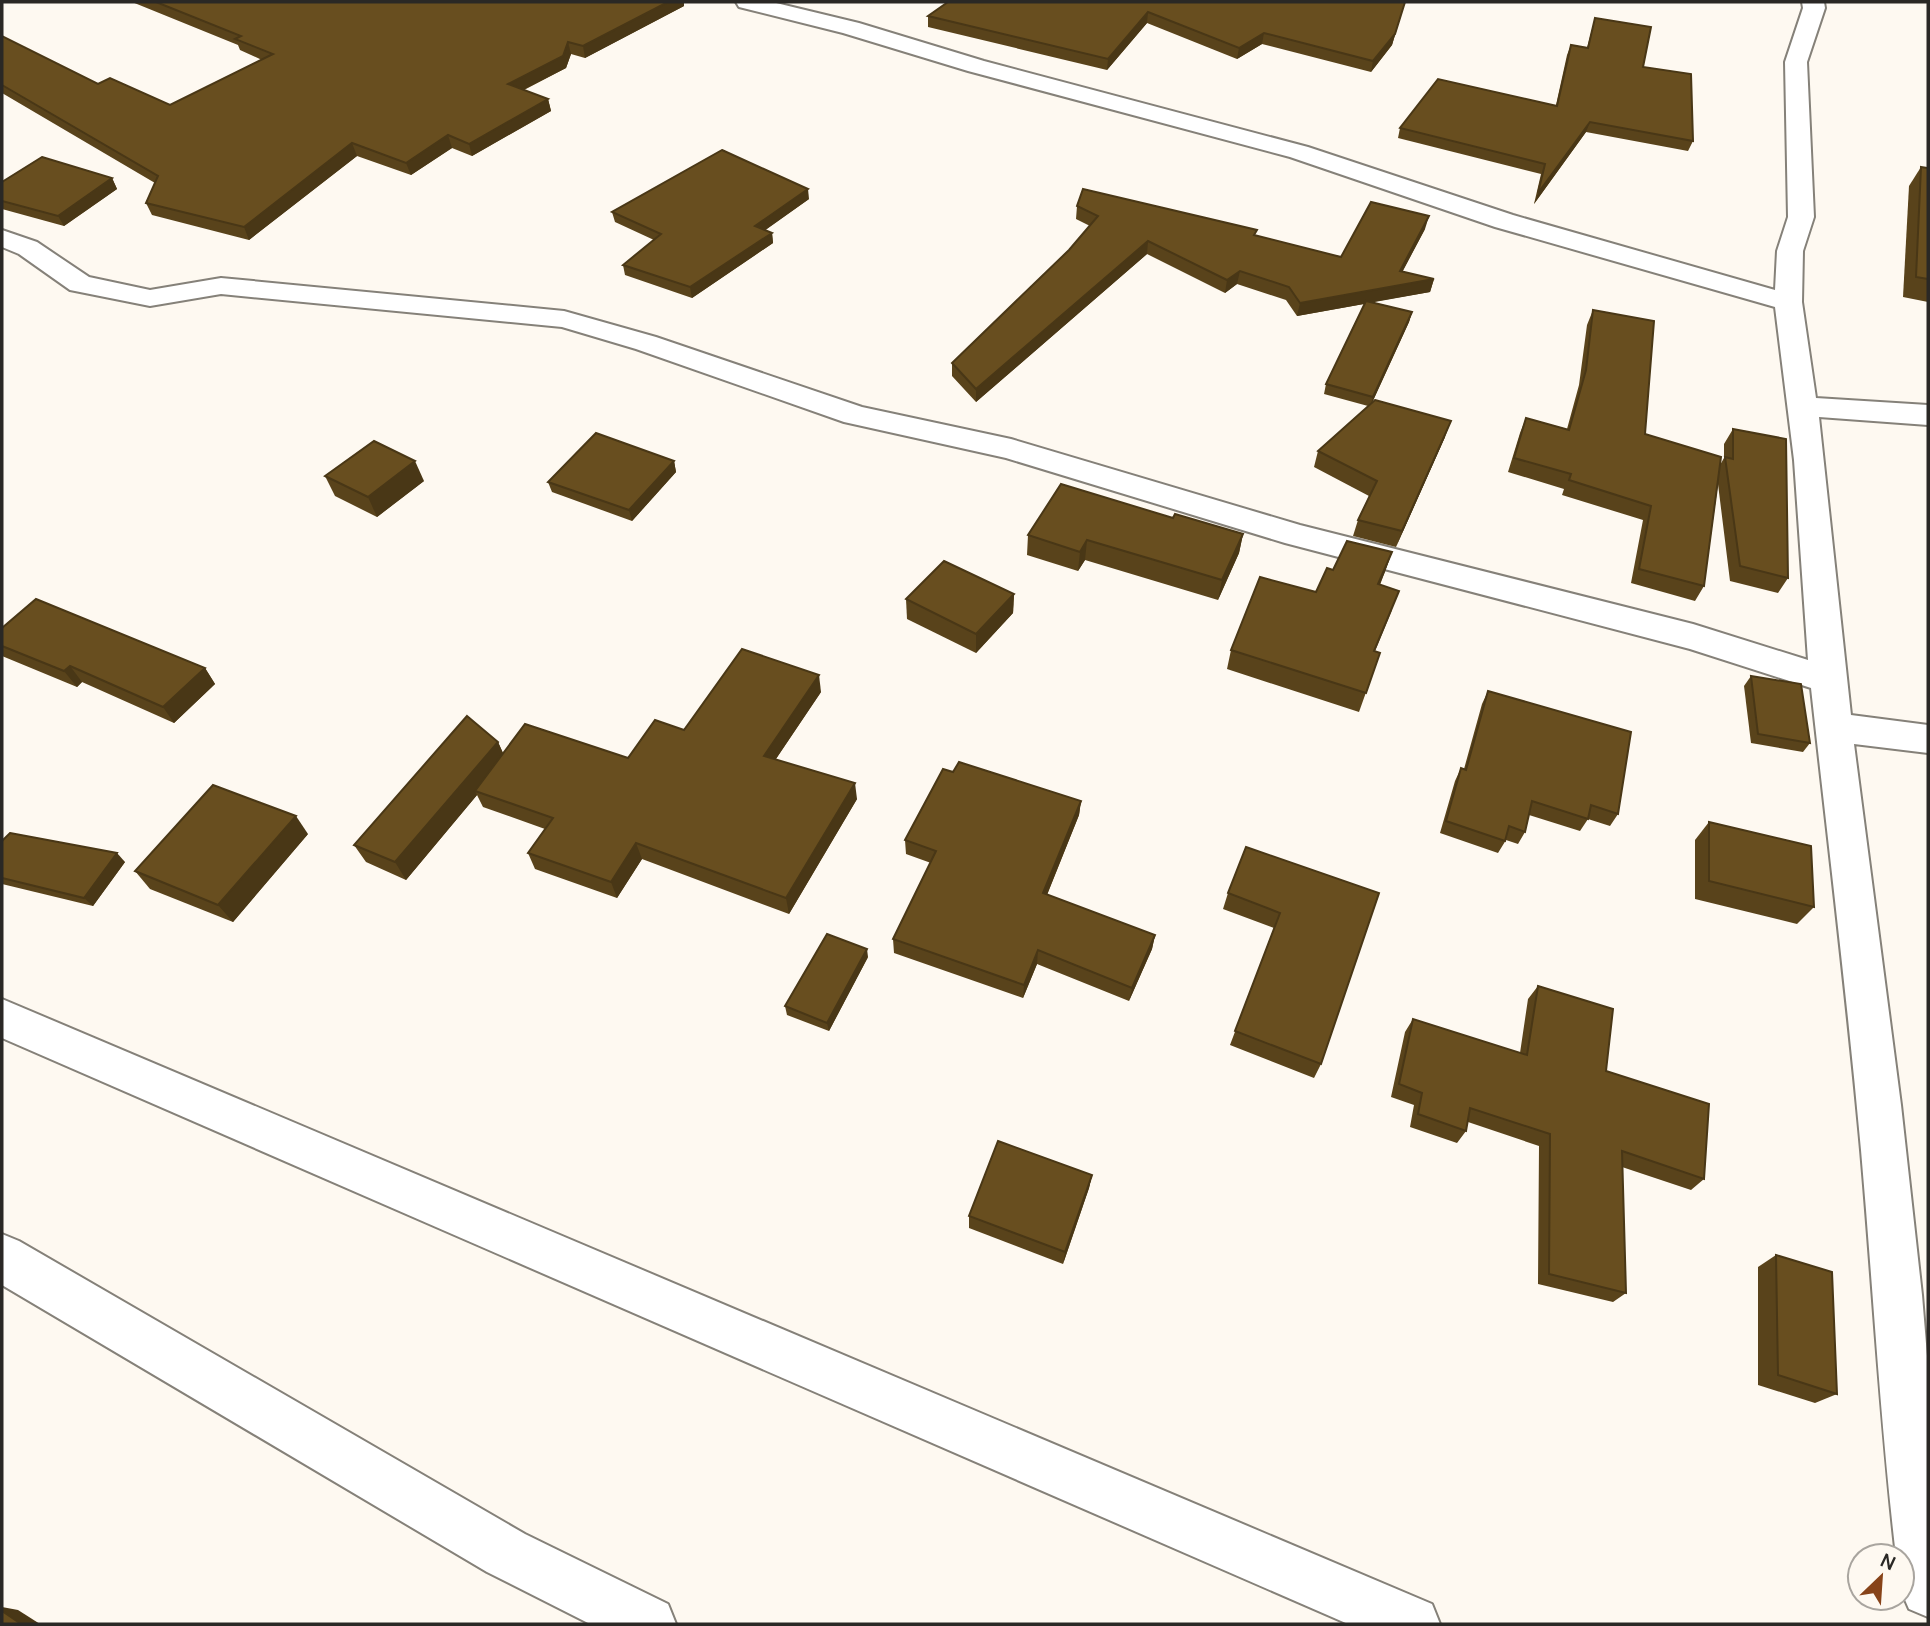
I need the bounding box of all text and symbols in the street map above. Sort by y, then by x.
north arrow [1846,1542,1916,1612]
text: N [1877,1547,1900,1576]

